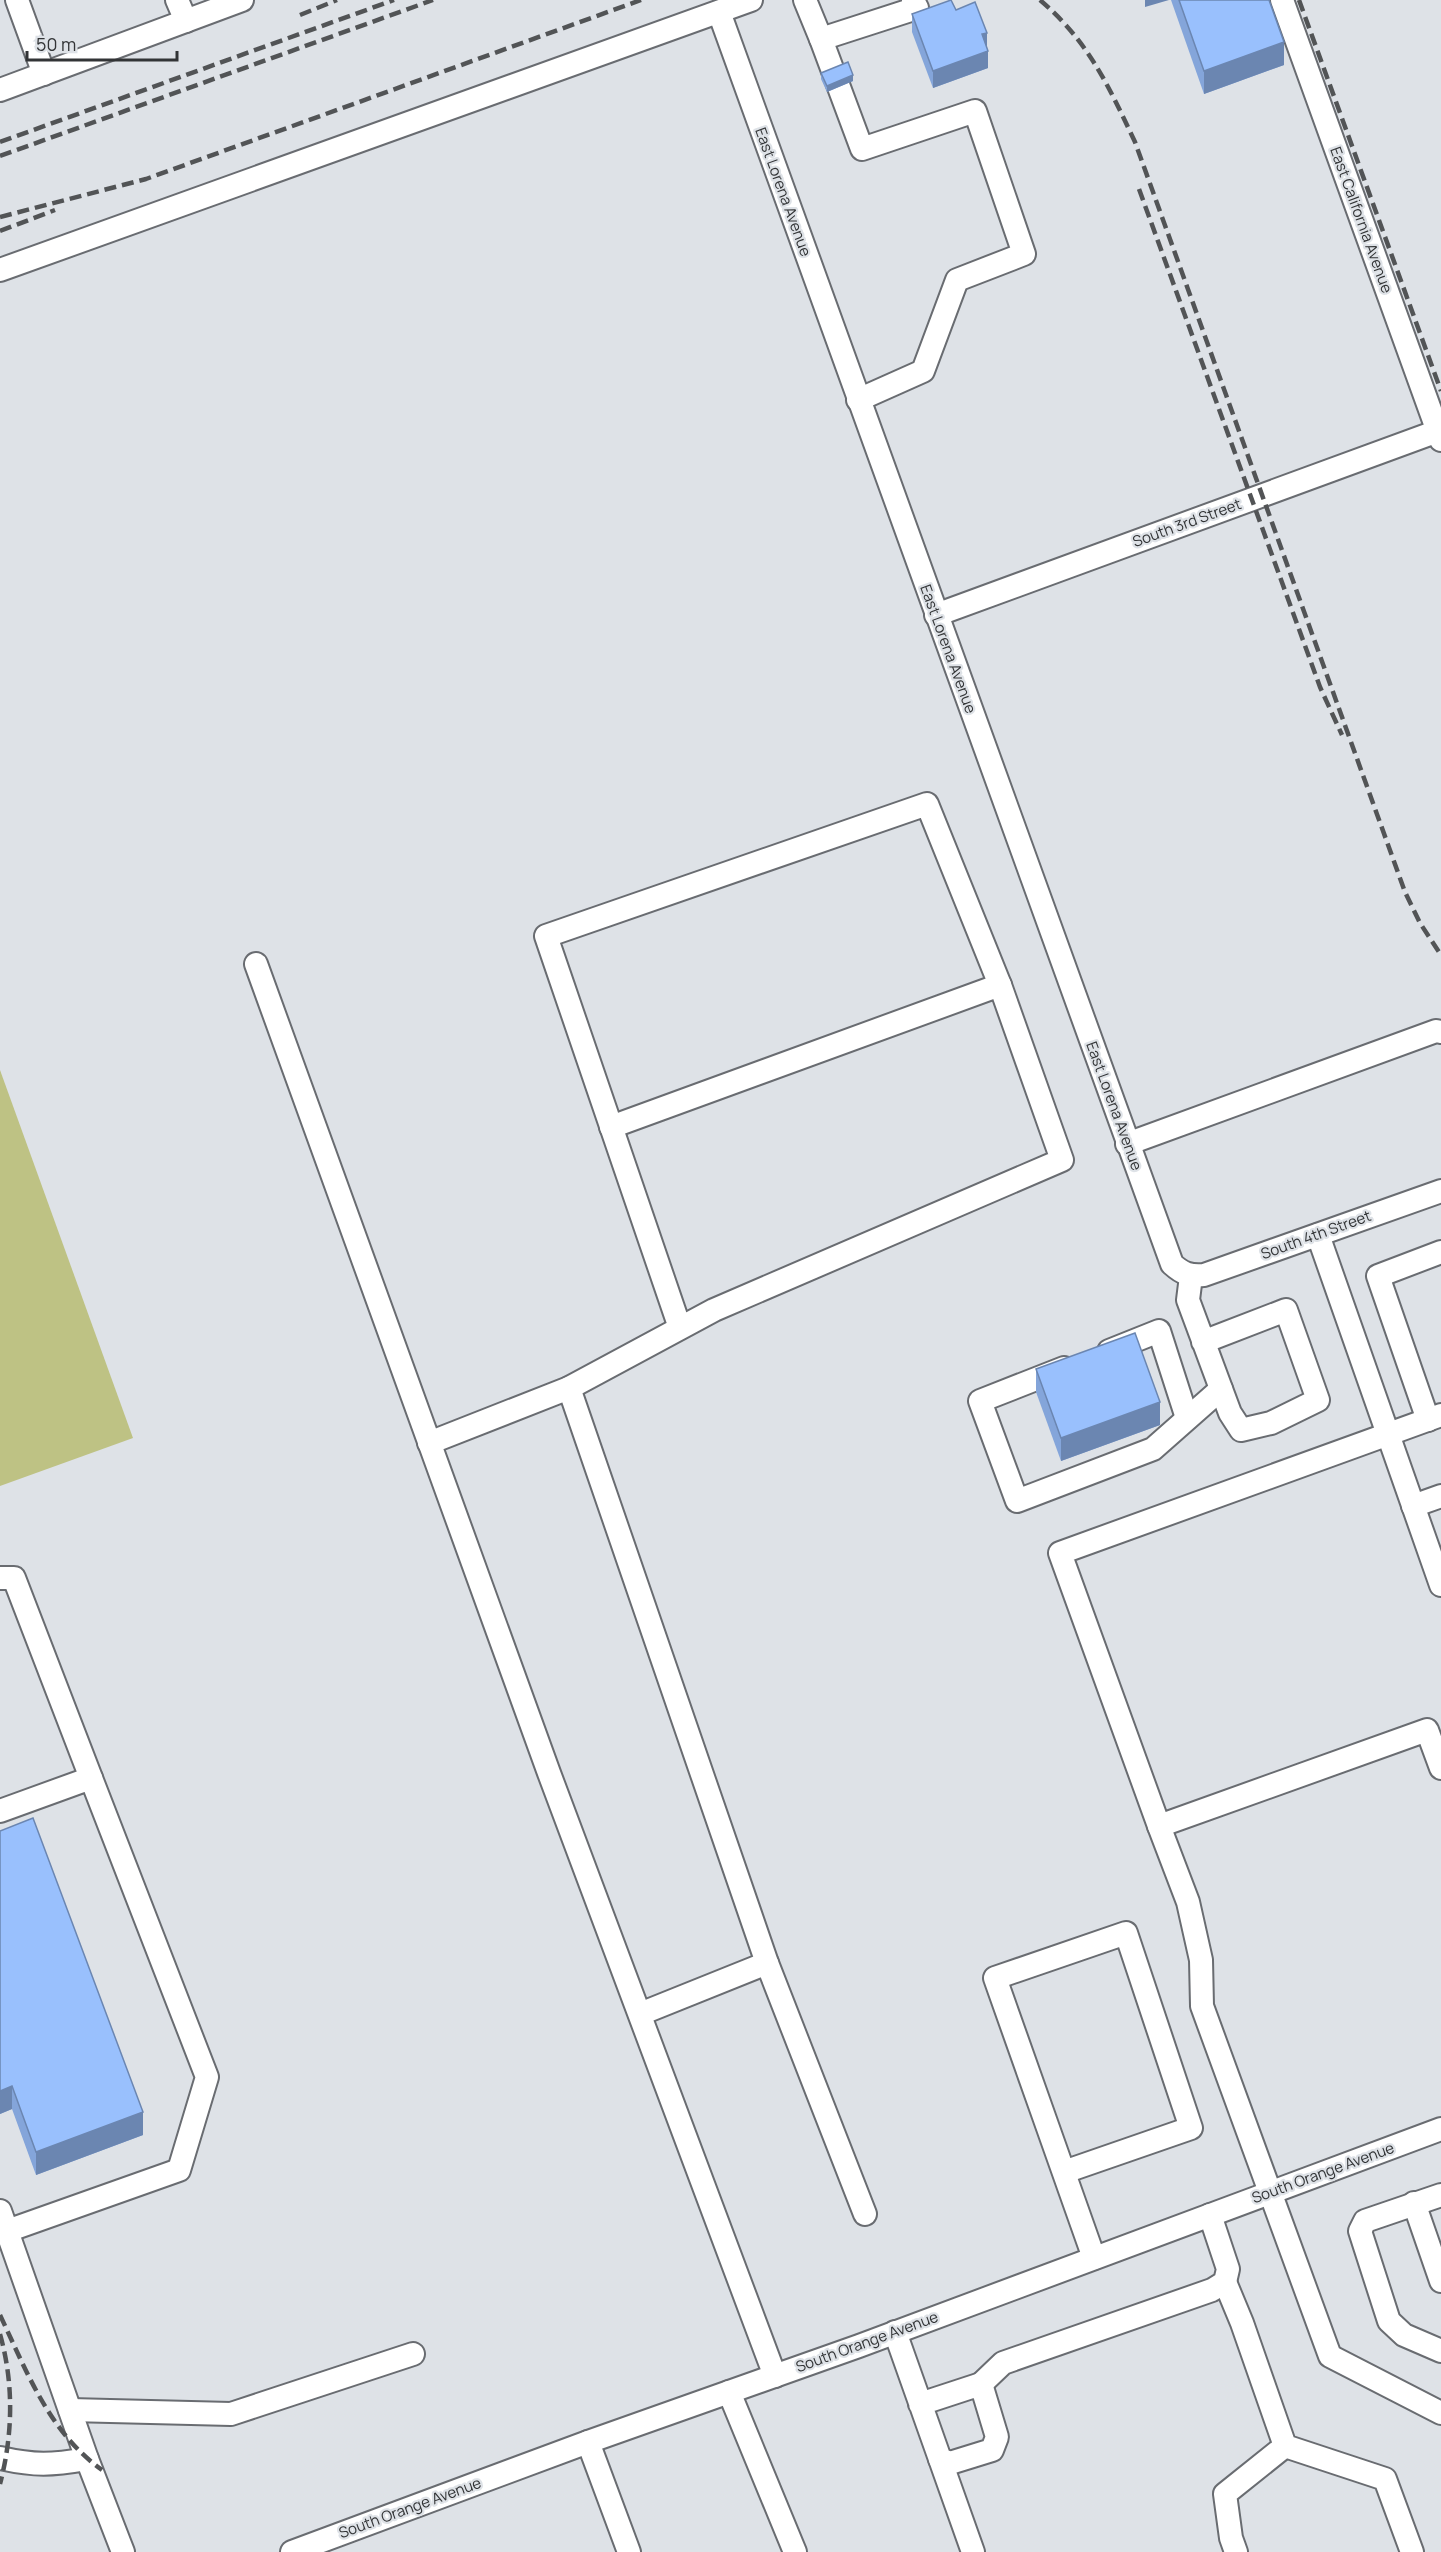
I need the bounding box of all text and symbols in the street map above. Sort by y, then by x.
scale bar [27,24,177,62]
text: 50 m [36,32,76,56]
street label: East Lorena Avenue [750,124,817,259]
street label: East California Avenue [1325,144,1398,296]
street label: South 3rd Street [1129,493,1244,552]
street label: East Lorena Avenue [915,581,982,716]
street label: East Lorena Avenue [1081,1038,1148,1173]
street label: South 4th Street [1258,1205,1374,1264]
street label: South Orange Avenue [1249,2137,1397,2208]
street label: South Orange Avenue [793,2306,941,2377]
street label: South Orange Avenue [336,2472,484,2543]

